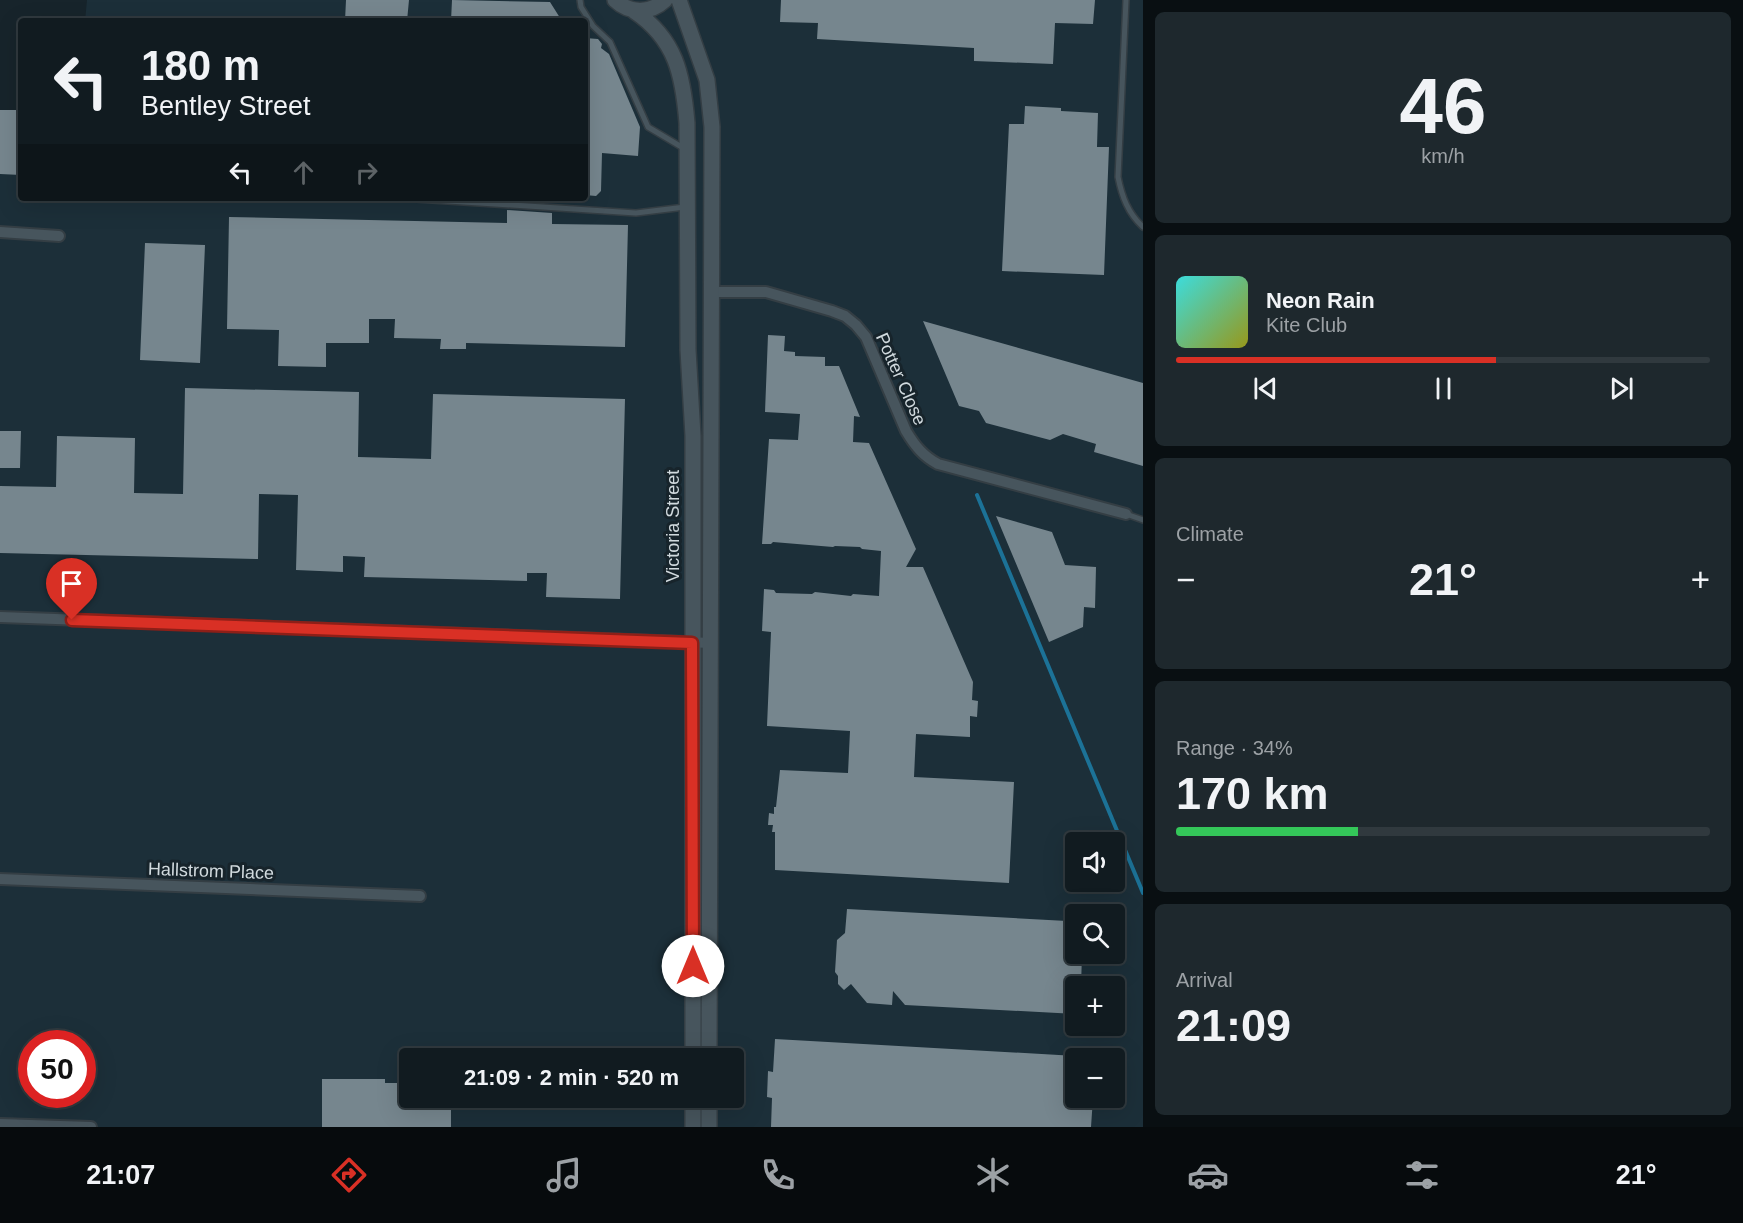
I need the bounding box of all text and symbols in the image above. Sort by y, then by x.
icon: left [42,42,120,120]
text: 180 m [141,42,260,89]
text: 46 [1400,62,1486,150]
text: Bentley Street [141,91,311,121]
text: km/h [1421,145,1465,167]
icon: left [224,156,257,189]
icon: ahead [287,156,320,189]
icon: right [350,156,383,189]
text: Neon Rain [1266,288,1375,313]
text: Kite Club [1266,314,1347,336]
street label: Potter Close [872,330,930,428]
icon: previous [1249,372,1282,405]
icon: pause [1427,372,1460,405]
icon: next [1605,372,1638,405]
street label: Victoria Street [663,470,683,582]
text: Climate [1176,523,1244,545]
text: 21° [1409,554,1477,605]
pin [46,558,97,620]
text: − [1176,561,1195,598]
text: + [1691,561,1710,598]
icon: arrive [55,567,88,600]
text: Range · 34% [1176,737,1293,759]
text: 170 km [1176,768,1329,819]
map controls [1065,832,1125,1108]
button: sound [1065,832,1125,892]
street label: Hallstrom Place [148,859,274,883]
button: search [1065,904,1125,964]
position arrow [661,934,725,998]
text: Arrival [1176,969,1233,991]
button: + [1065,976,1125,1036]
text: 21:09 [1176,1000,1291,1051]
speed limit sign: 50 [18,1030,96,1108]
button: − [1065,1048,1125,1108]
text: 21:09 · 2 min · 520 m [464,1065,679,1090]
icon: directions [328,1154,370,1196]
icon: music [543,1154,585,1196]
icon: phone [757,1154,799,1196]
icon: climate [972,1154,1014,1196]
icon: car [1187,1154,1229,1196]
icon: filters [1401,1154,1443,1196]
text: 21:07 [86,1160,155,1190]
text: 21° [1616,1160,1657,1190]

